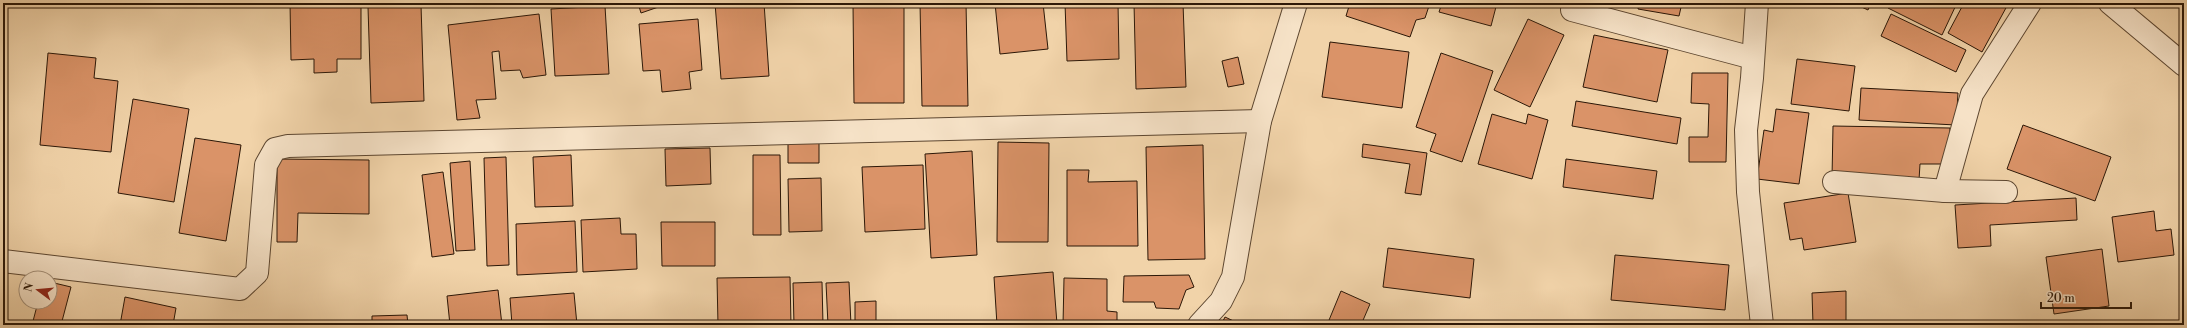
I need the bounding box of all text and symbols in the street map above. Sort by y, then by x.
north arrow [18,270,58,310]
text: N [21,281,37,294]
scale bar [2041,284,2131,310]
text: 20 m [2047,291,2075,306]

